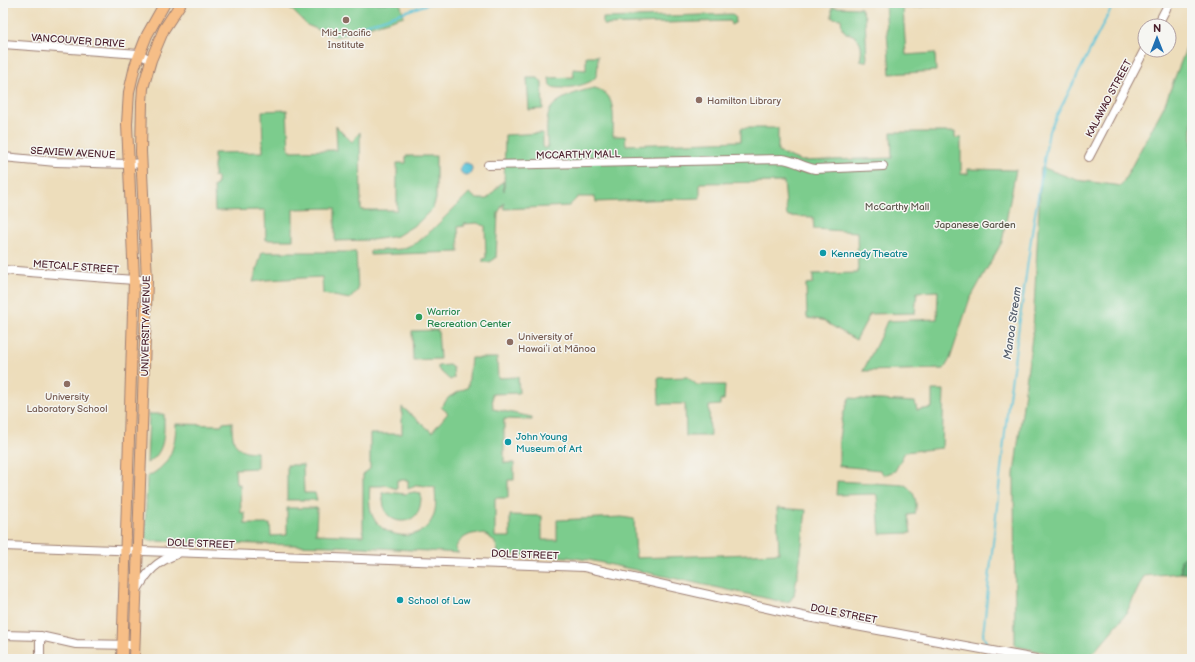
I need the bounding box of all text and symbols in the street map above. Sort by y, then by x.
marker: Mid-Pacific Institute [341,15,351,25]
north arrow [1137,18,1177,58]
text: N [1153,22,1161,35]
place label: Mid-Pacific Institute [321,27,371,51]
street label: VANCOUVER DRIVE [31,32,126,50]
street label: KALAWAO STREET [1083,58,1134,139]
marker: Hamilton Library [694,95,704,105]
place label: Hamilton Library [707,95,781,107]
street label: SEAVIEW AVENUE [30,145,116,161]
street label: MCCARTHY MALL [536,148,620,162]
park label: McCarthy Mall [865,201,929,213]
park label: Japanese Garden [934,219,1016,231]
marker: Kennedy Theatre [818,248,828,258]
place label: Kennedy Theatre [831,248,908,260]
street label: METCALF STREET [33,258,119,276]
street label: UNIVERSITY AVENUE [139,275,153,377]
water label: Manoa Stream [1001,286,1024,360]
place label: Warrior Recreation Center [427,306,511,330]
marker: Warrior Recreation Center [414,312,424,322]
place label: University of Hawaiʻi at Mānoa [518,331,596,355]
marker: University of Hawaiʻi at Mānoa [505,337,515,347]
marker: University Laboratory School [62,379,72,389]
place label: University Laboratory School [27,391,107,415]
place label: John Young Museum of Art [516,431,582,455]
marker: John Young Museum of Art [503,437,513,447]
street label: DOLE STREET [167,537,235,551]
street label: DOLE STREET [491,548,559,562]
marker: School of Law [395,595,405,605]
place label: School of Law [408,595,471,607]
street label: DOLE STREET [809,602,878,626]

